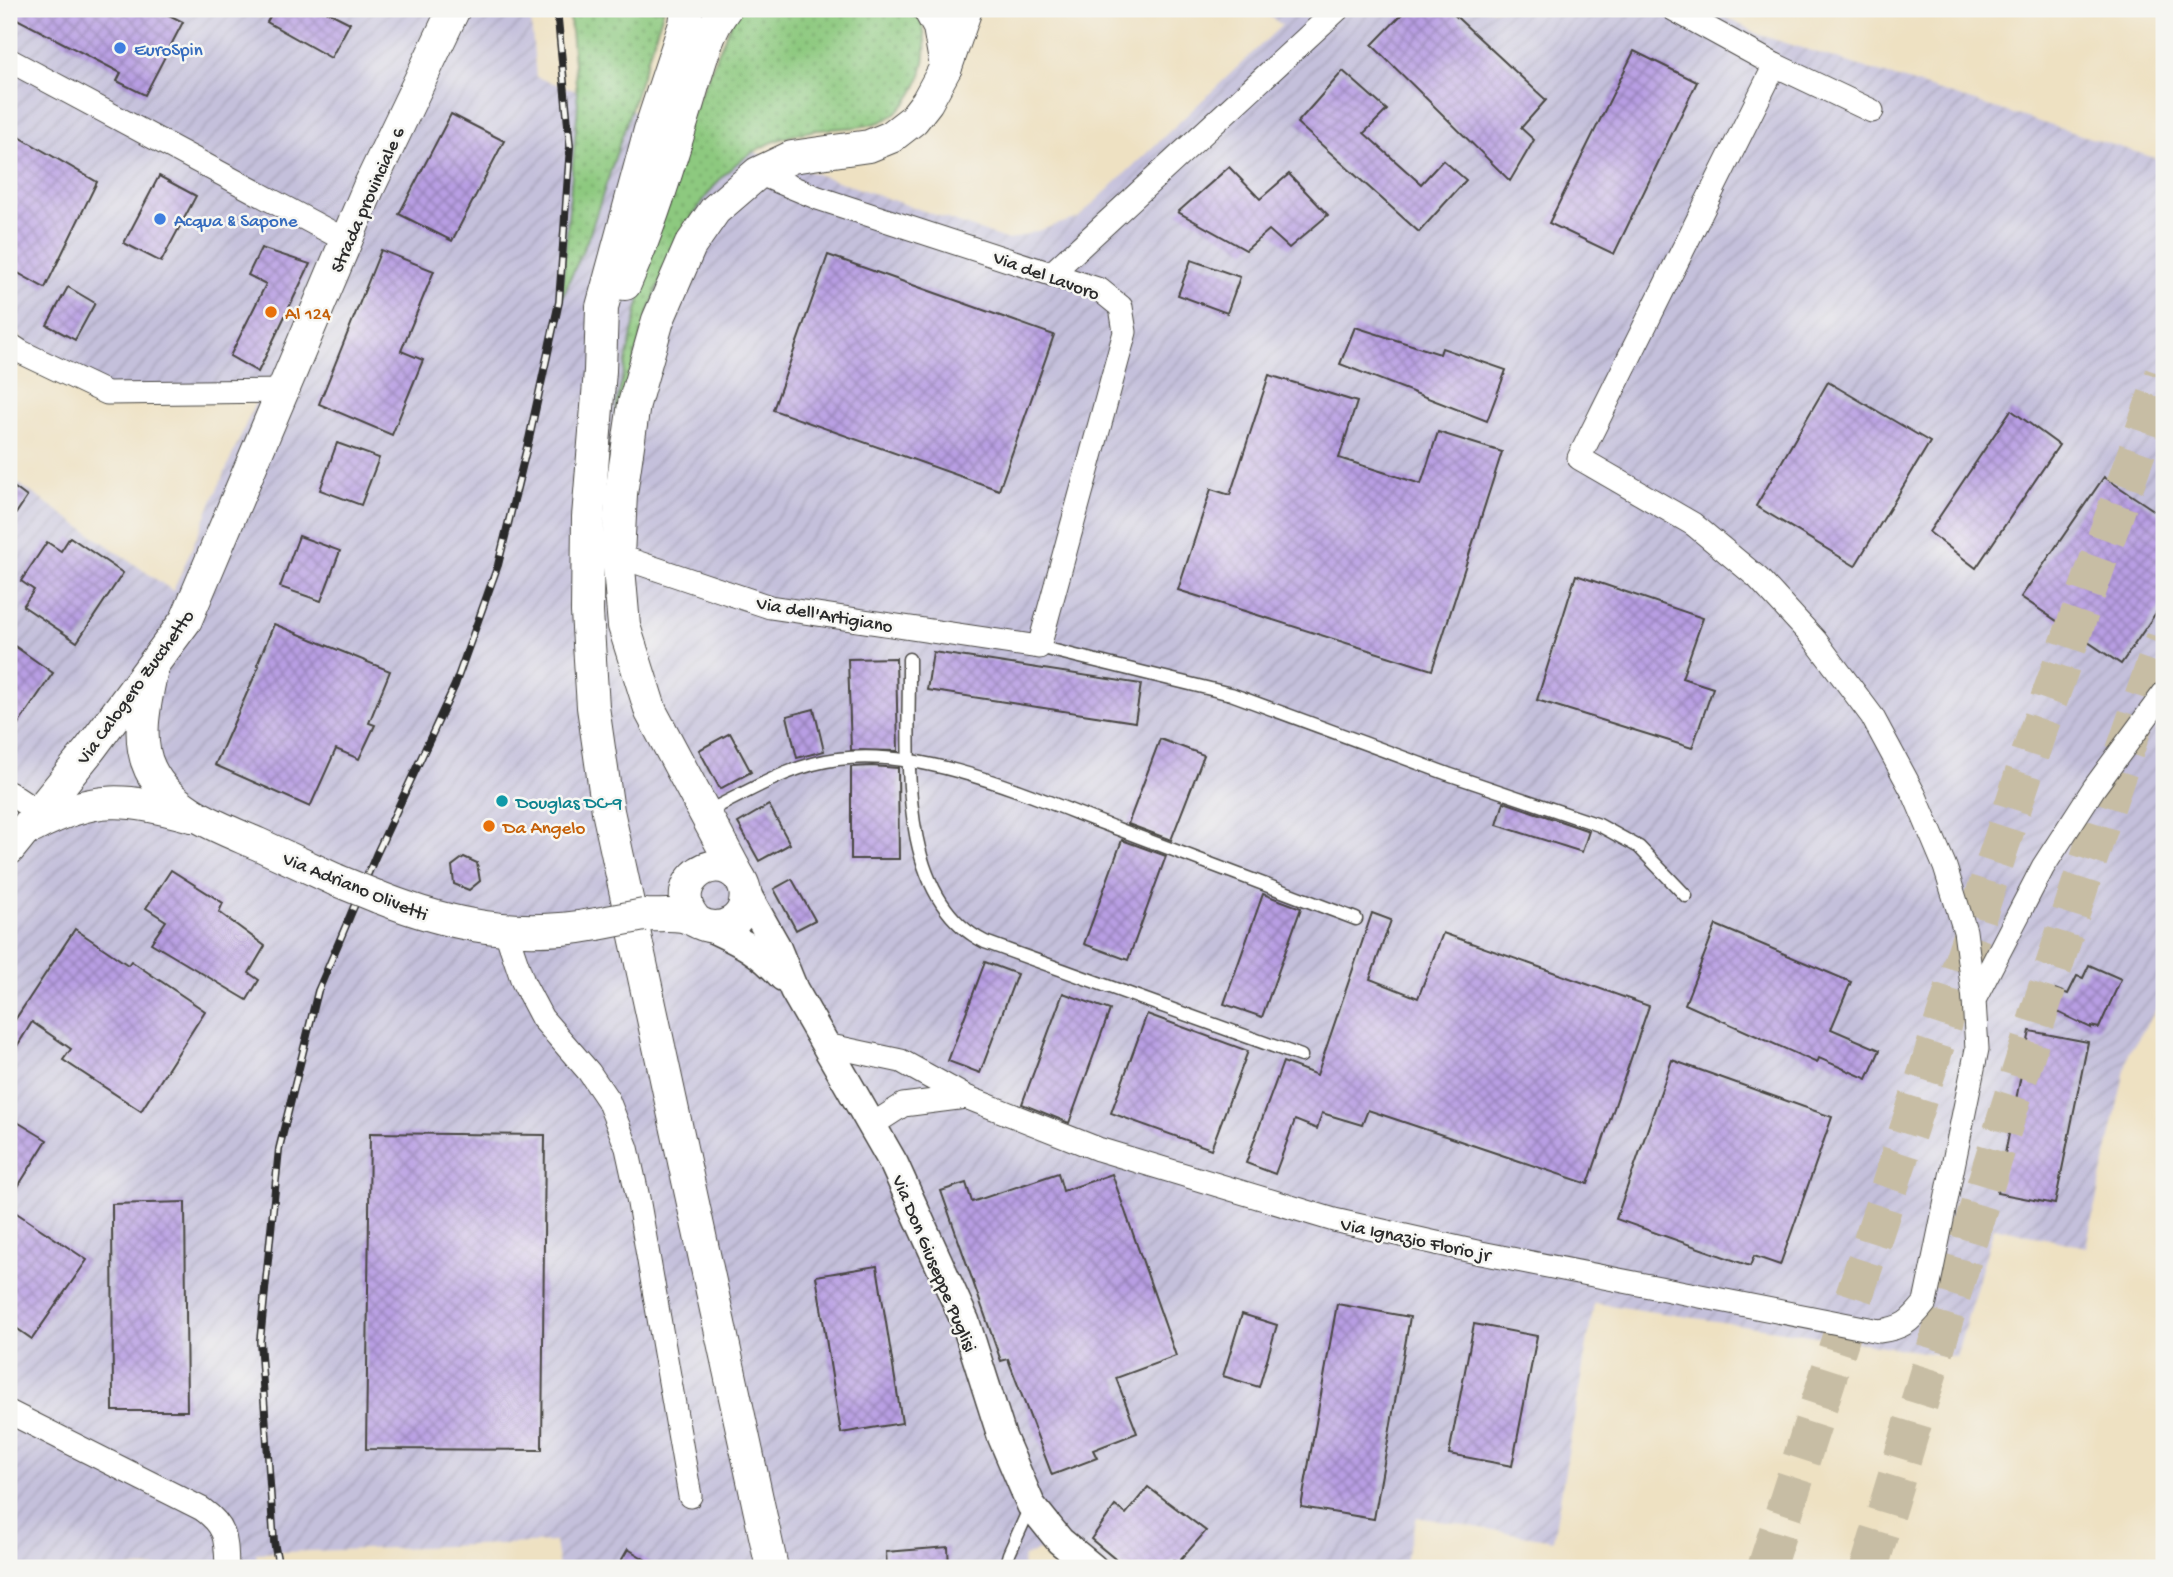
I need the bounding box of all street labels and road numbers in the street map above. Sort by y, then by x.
street label: Strada provinciale 6 [327,124,412,277]
street label: Via del Lavoro [988,247,1102,307]
street label: Via dell'Artigiano [753,593,894,640]
street label: Via Calogero Zucchetto [72,606,201,771]
street label: Via Adriano Olivetti [278,848,431,928]
street label: Via Don Giuseppe Puglisi [885,1172,980,1356]
street label: Via Ignazio Florio jr [1337,1214,1495,1269]

